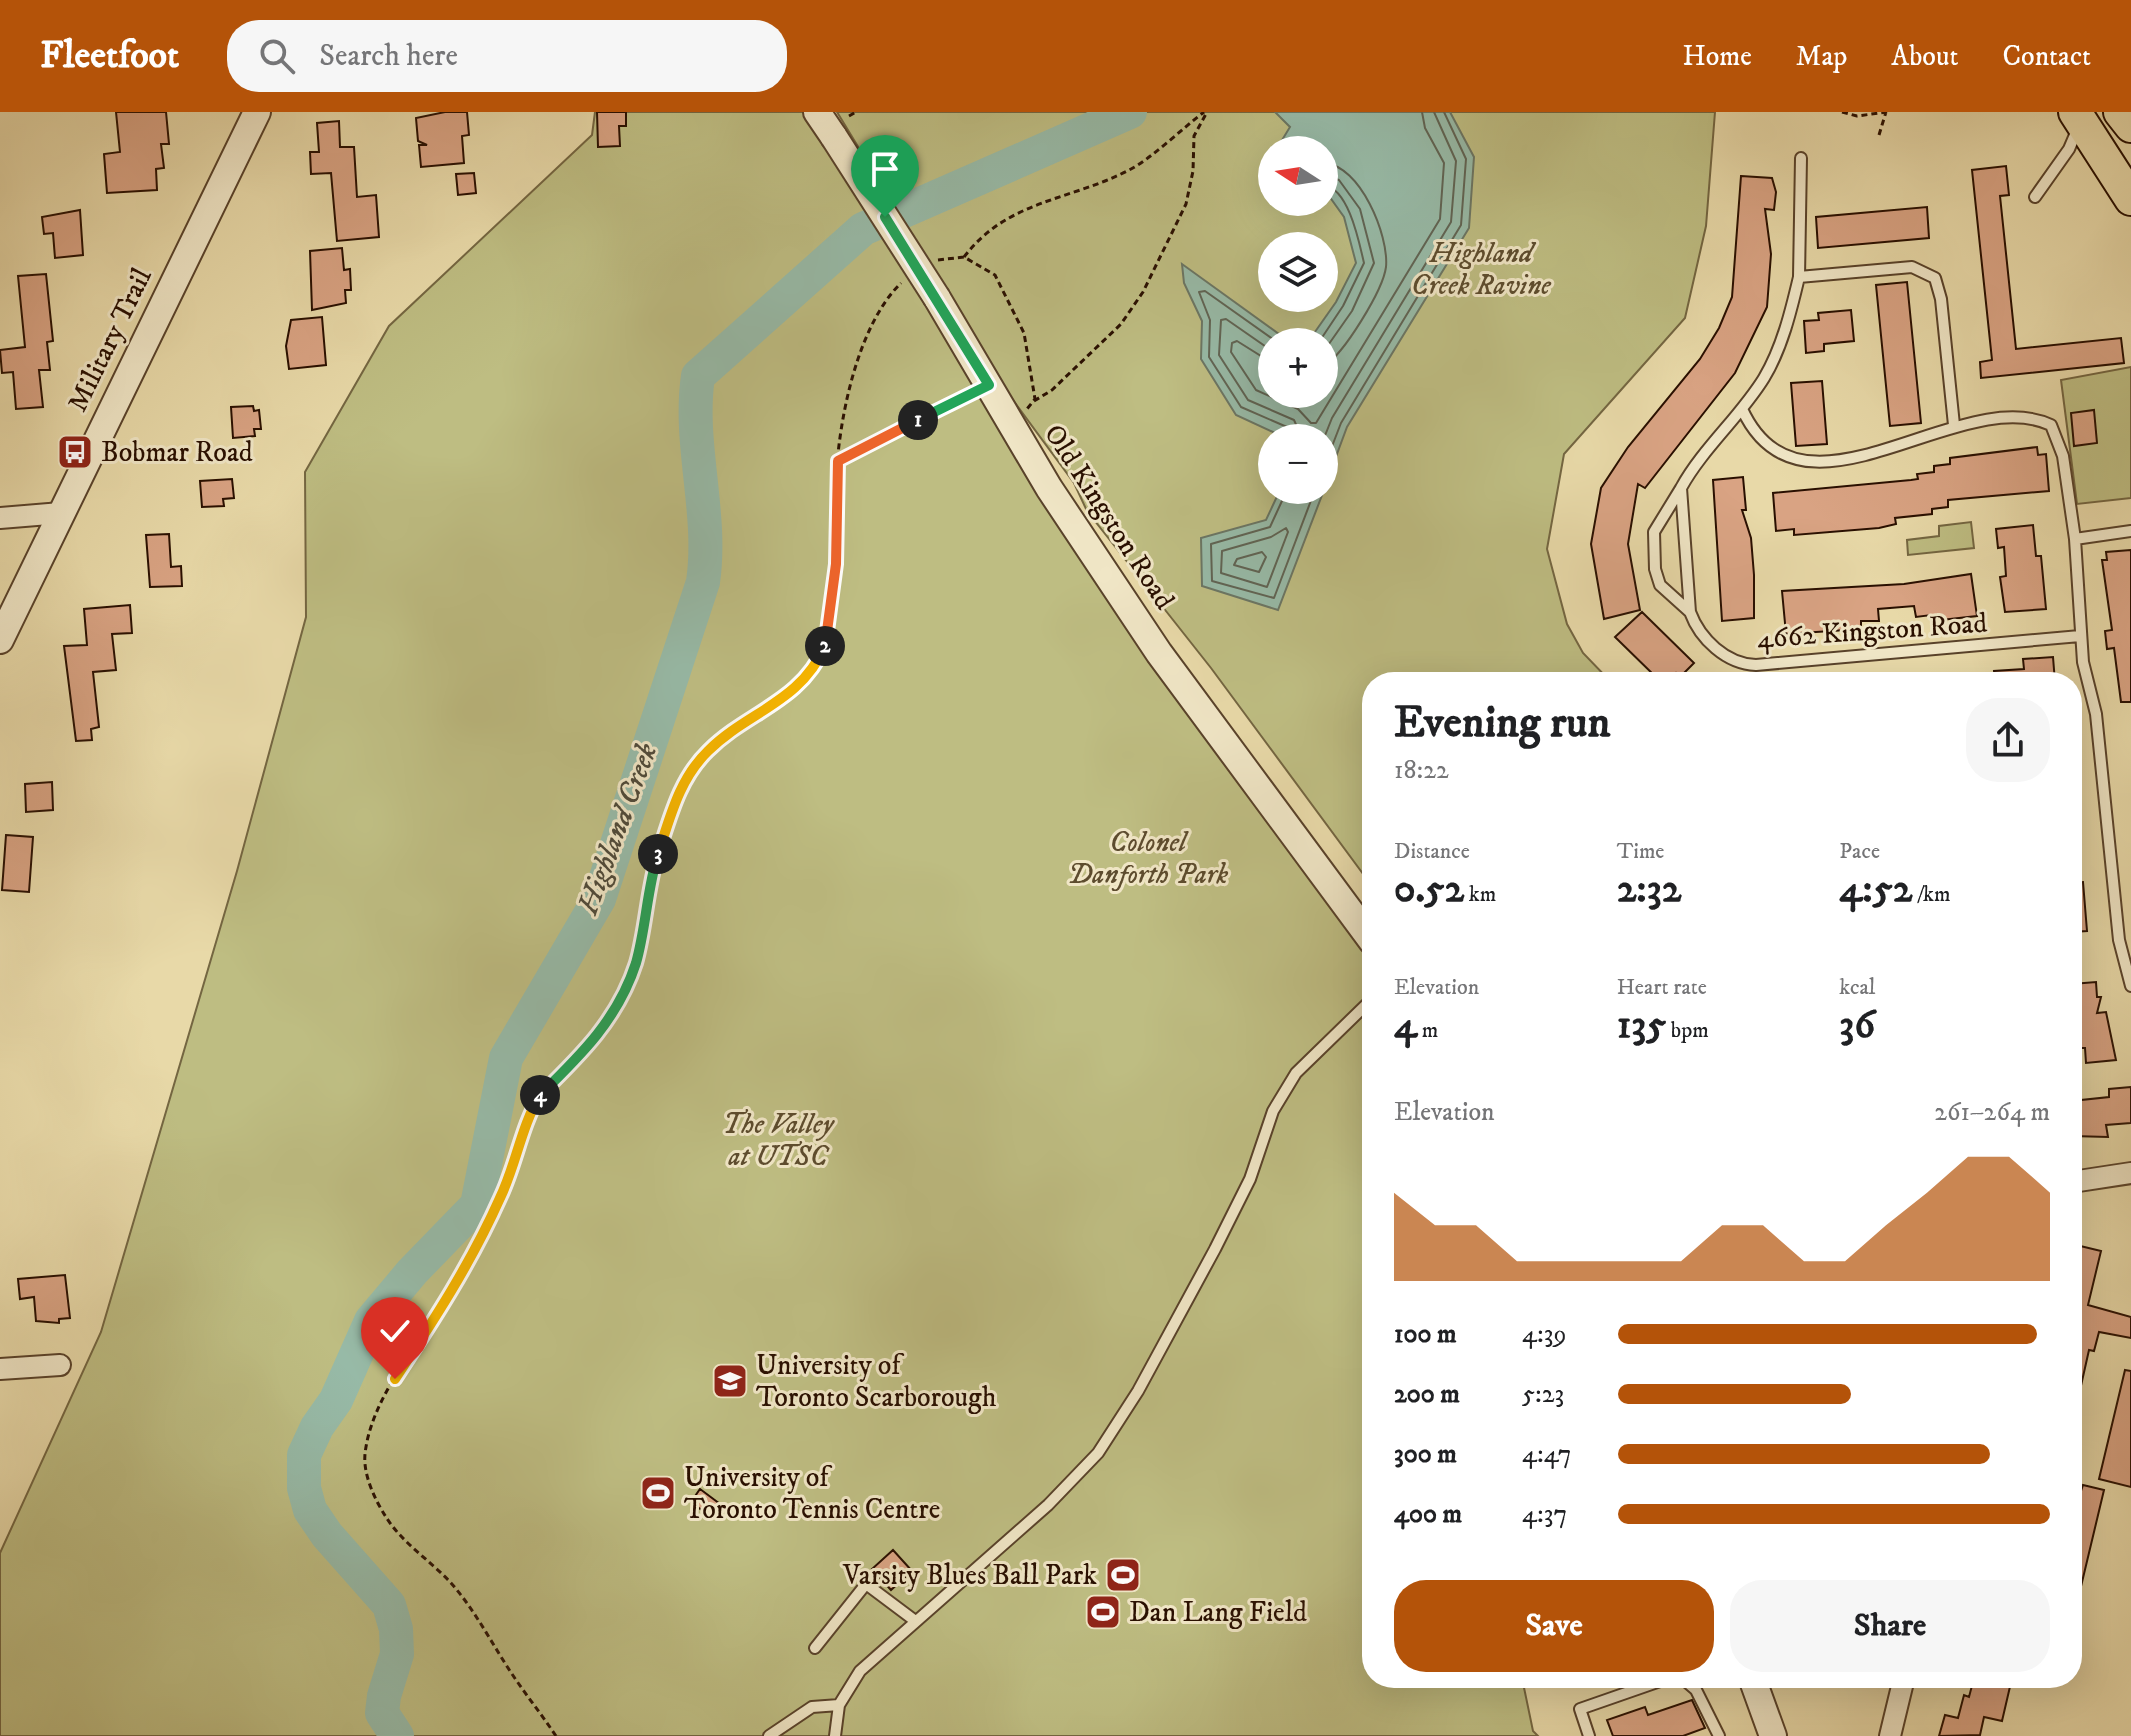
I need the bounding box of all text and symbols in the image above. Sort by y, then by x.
search box [227,20,787,92]
text: Fleetfoot [40,32,179,80]
icon: search [255,34,299,78]
text: Search here [319,38,458,75]
text: Home [1683,39,1752,74]
text: Map [1796,39,1847,74]
text: About [1891,39,1958,74]
text: Contact [2002,39,2091,74]
pin [851,135,919,217]
north arrow [1258,136,1338,216]
map controls [1258,136,1338,504]
icon: arrive [863,147,907,191]
button: layers [1258,232,1338,312]
park label: Highland Creek Ravine [1411,236,1552,303]
street label: Military Trail [60,262,160,417]
button: + [1258,328,1338,408]
pin: 1 [898,400,938,440]
text: 1 [914,406,922,433]
street label: Old Kingston Road [1036,418,1182,616]
button: − [1258,424,1338,504]
bus stop icon: Bobmar Road [56,433,94,471]
place label: Bobmar Road [101,435,253,470]
street label: 4662 Kingston Road [1756,605,1988,657]
pin: 2 [805,626,845,666]
text: 2 [820,632,830,659]
text: Evening run [1394,696,1611,751]
button: share [1966,698,2050,782]
water label: Highland Creek [570,738,666,921]
text: 18:22 [1394,754,1449,787]
park label: Colonel Danforth Park [1068,825,1229,892]
pin: 3 [638,834,678,874]
text: Distance [1394,838,1470,865]
text: Time [1617,838,1664,865]
text: Pace [1839,838,1880,865]
text: 3 [654,840,662,867]
text: 0.52 [1394,865,1464,915]
text: 2:32 [1617,865,1681,915]
text: 4:52 [1839,865,1912,915]
text: km [1464,881,1496,908]
text: /km [1912,881,1950,908]
text: Elevation [1394,974,1479,1001]
text: Heart rate [1617,974,1707,1001]
text: kcal [1839,974,1875,1001]
text: 4 [1394,1001,1417,1051]
text: 135 [1617,1001,1666,1051]
text: 36 [1839,1001,1875,1051]
text: m [1417,1017,1438,1044]
text: bpm [1666,1017,1709,1044]
pin: 4 [520,1075,560,1115]
text: 4 [534,1081,546,1108]
text: Elevation [1394,1096,1495,1129]
text: 261–264 m [1934,1096,2050,1129]
park label: The Valley at UTSC [722,1107,836,1174]
pin [361,1297,429,1379]
icon: check [373,1309,417,1353]
text: 100 m [1394,1318,1457,1351]
text: 4:39 [1522,1318,1566,1351]
place label: University of Toronto Scarborough [756,1348,997,1415]
school or university icon: University of Toronto Scarborough [711,1362,749,1400]
text: 200 m [1394,1378,1460,1411]
text: 5:23 [1522,1378,1564,1411]
text: 300 m [1394,1438,1457,1471]
text: 4:47 [1522,1438,1572,1471]
place label: University of Toronto Tennis Centre [684,1460,940,1527]
sports icon: University of Toronto Tennis Centre [639,1474,677,1512]
text: 400 m [1394,1498,1462,1531]
text: 4:37 [1522,1498,1567,1531]
sports icon: Varsity Blues Ball Park [1104,1556,1142,1594]
place label: Varsity Blues Ball Park [842,1558,1097,1593]
button: Save [1394,1580,1714,1672]
button: Share [1730,1580,2050,1672]
sports icon: Dan Lang Field [1084,1593,1122,1631]
place label: Dan Lang Field [1129,1595,1307,1630]

